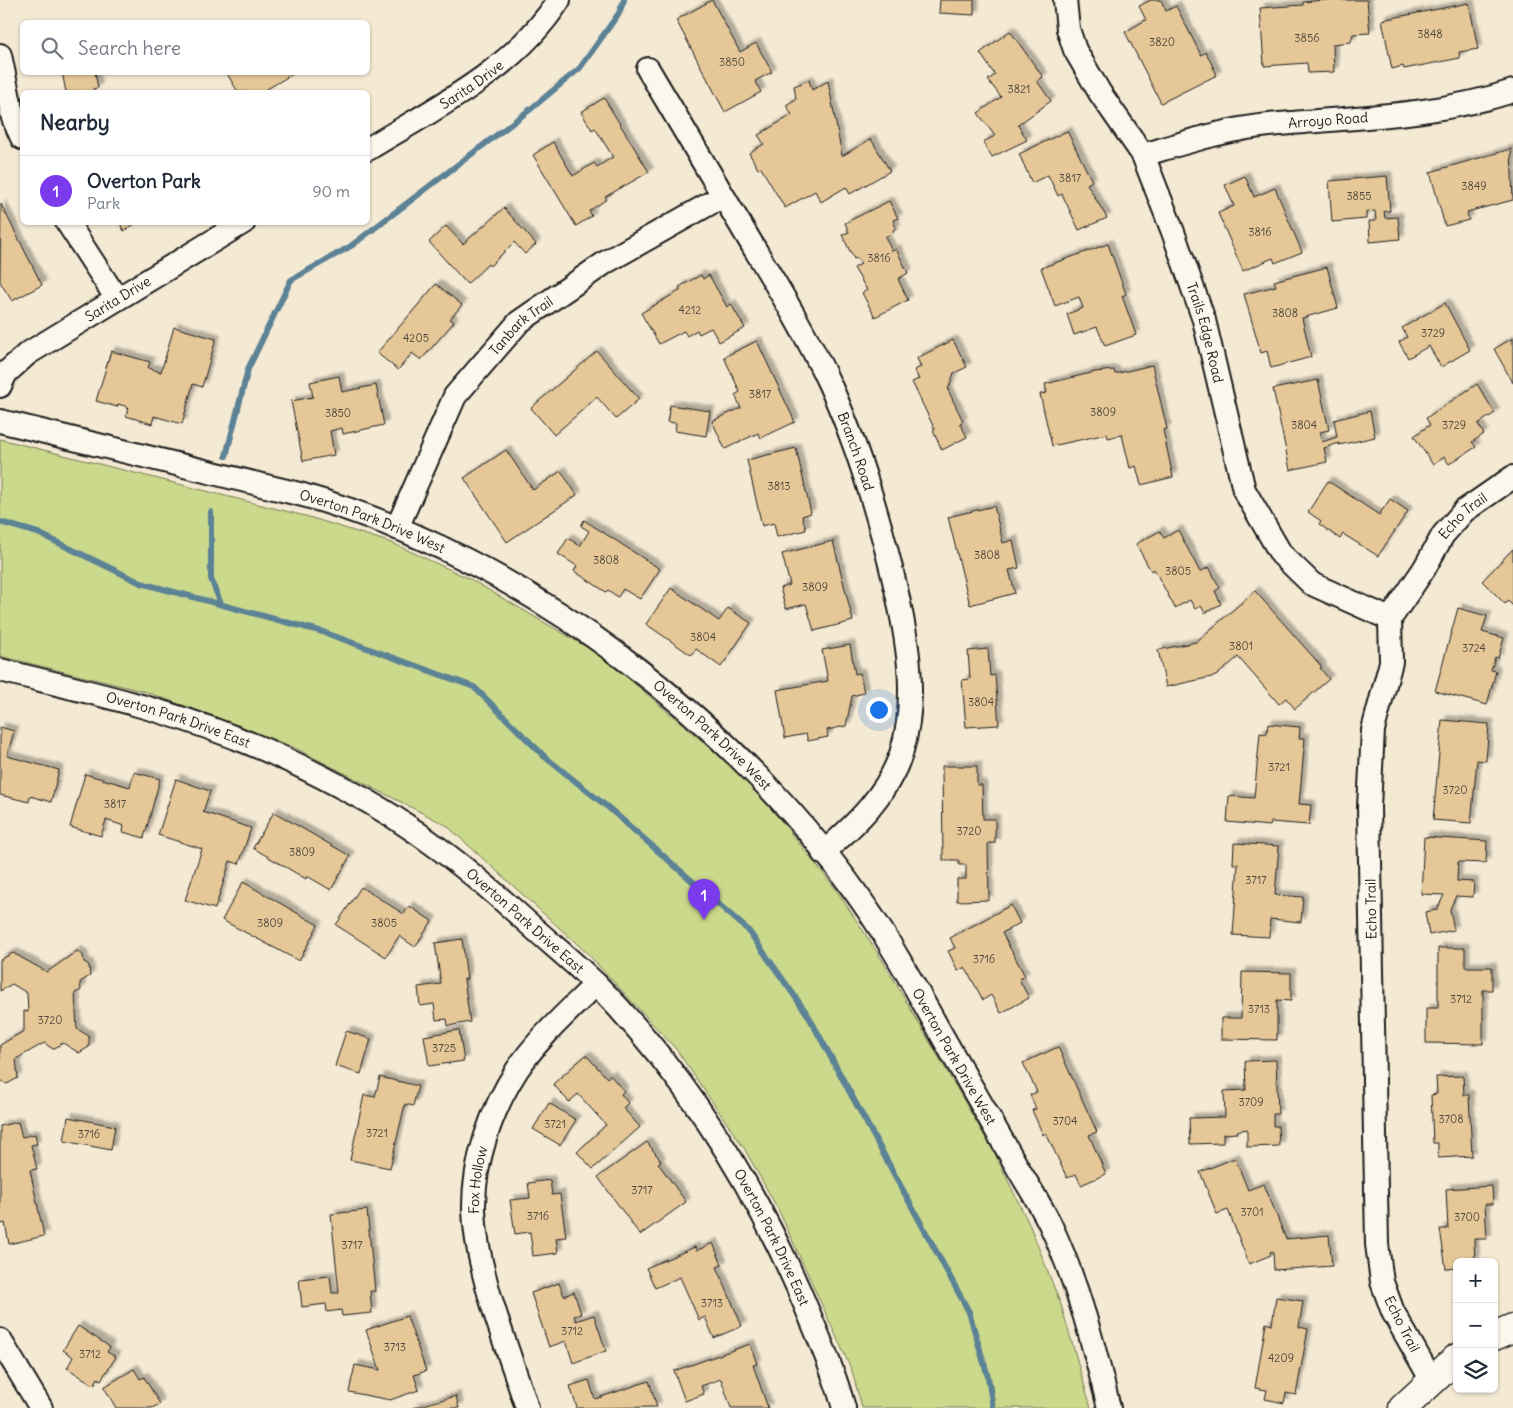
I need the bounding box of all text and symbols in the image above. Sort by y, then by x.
search box [20,20,370,75]
house number: 3848 [1417,27,1443,41]
house number: 3856 [1294,31,1320,45]
icon: search [38,34,66,62]
house number: 3820 [1149,35,1175,49]
text: Search here [78,36,181,60]
house number: 3850 [719,55,745,69]
street label: Sarita Drive [436,56,507,113]
house number: 3821 [1008,82,1030,96]
street label: Arroyo Road [1287,108,1369,132]
text: Nearby [40,109,110,136]
text: Overton Park [87,169,201,193]
house number: 3817 [1059,171,1082,185]
house number: 3849 [1461,179,1487,193]
text: 1 [53,181,59,201]
text: 90 m [312,181,350,201]
house number: 3855 [1346,189,1372,203]
text: Park [87,193,120,213]
house number: 3816 [1248,225,1272,239]
house number: 3816 [867,251,891,265]
street label: Sarita Drive [82,272,154,326]
street label: Trails Edge Road [1182,280,1228,385]
street label: Tanbark Trail [485,292,556,359]
house number: 4212 [679,303,701,317]
house number: 3808 [1272,306,1298,320]
house number: 3729 [1421,326,1445,340]
house number: 4205 [403,331,429,345]
house number: 3817 [749,387,772,401]
house number: 3809 [1090,405,1116,419]
house number: 3850 [325,406,351,420]
street label: Branch Road [833,409,878,493]
house number: 3804 [1291,418,1317,432]
house number: 3729 [1442,418,1466,432]
house number: 3813 [767,479,791,493]
street label: Overton Park Drive West [297,485,448,557]
street label: Echo Trail [1435,489,1491,543]
house number: 3808 [974,548,1000,562]
house number: 3808 [593,553,619,567]
house number: 3805 [1165,564,1191,578]
house number: 3809 [802,580,828,594]
house number: 3804 [690,630,716,644]
house number: 3801 [1229,639,1253,653]
house number: 3724 [1462,641,1486,655]
street label: Overton Park Drive West [650,676,775,794]
street label: Overton Park Drive East [104,688,253,752]
house number: 3804 [968,695,994,709]
your location [866,697,892,723]
house number: 3721 [1268,760,1290,774]
house number: 3720 [1443,783,1467,797]
house number: 3817 [104,797,127,811]
house number: 3720 [957,824,981,838]
house number: 3809 [289,845,315,859]
street label: Overton Park Drive East [462,864,588,977]
house number: 3717 [1245,873,1267,887]
pin: 1 [688,879,720,920]
street label: Echo Trail [1361,879,1381,939]
house number: 3809 [257,916,283,930]
house number: 3805 [371,916,397,930]
house number: 3716 [973,952,995,966]
street label: Overton Park Drive West [908,985,1000,1128]
house number: 3712 [1450,992,1472,1006]
house number: 3713 [1248,1002,1270,1016]
house number: 3720 [38,1013,62,1027]
house number: 3725 [432,1041,456,1055]
house number: 3709 [1238,1095,1264,1109]
house number: 3708 [1438,1112,1464,1126]
house number: 3704 [1052,1114,1078,1128]
house number: 3721 [544,1117,566,1131]
house number: 3721 [366,1126,388,1140]
house number: 3716 [78,1127,100,1141]
street label: Fox Hollow [465,1144,491,1214]
street label: Overton Park Drive East [730,1166,814,1309]
house number: 3717 [631,1183,653,1197]
house number: 3701 [1240,1205,1264,1219]
house number: 3716 [527,1209,549,1223]
house number: 3700 [1454,1210,1480,1224]
house number: 3717 [341,1238,363,1252]
map controls [1453,1258,1498,1393]
button: + [1453,1258,1498,1303]
street label: Echo Trail [1380,1293,1424,1355]
house number: 3713 [701,1296,723,1310]
button: − [1453,1303,1498,1348]
house number: 3712 [561,1324,583,1338]
house number: 3713 [384,1340,406,1354]
house number: 3712 [79,1347,101,1361]
button: layers [1453,1348,1498,1393]
house number: 4209 [1268,1351,1294,1365]

